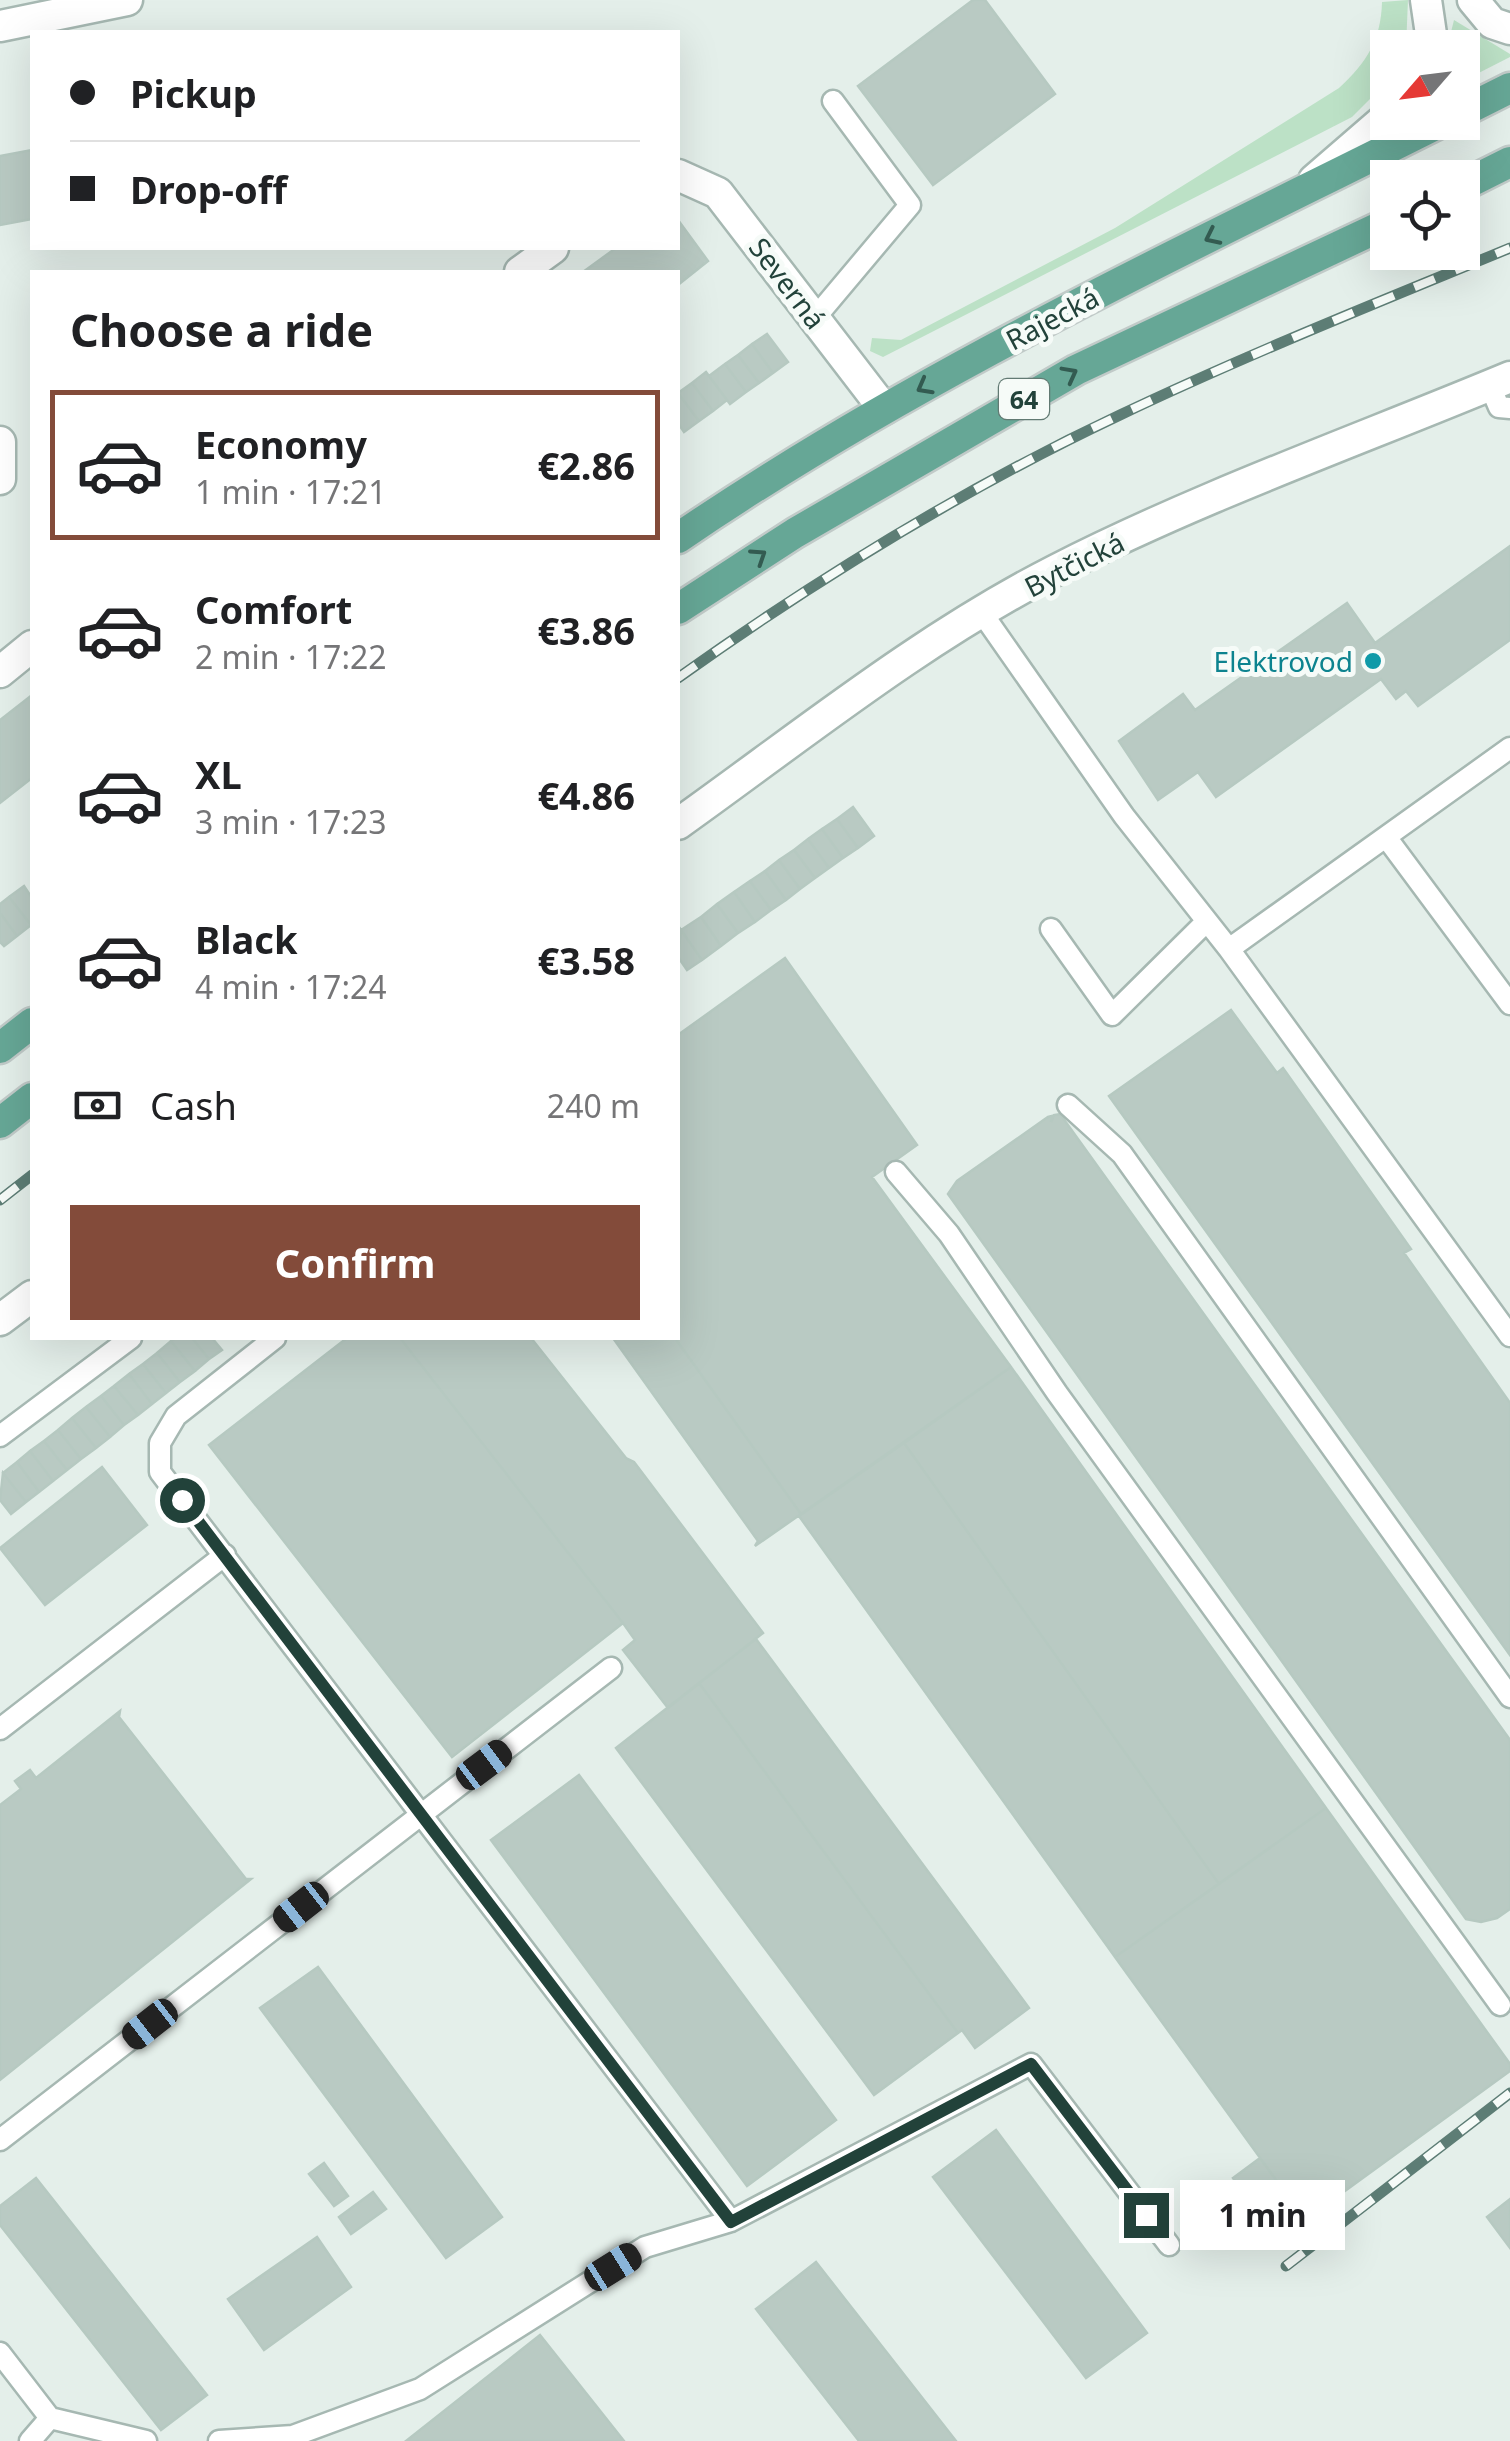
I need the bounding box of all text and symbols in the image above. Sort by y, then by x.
north arrow [1370,30,1480,140]
map controls [1370,30,1480,270]
text: Pickup [130,67,257,119]
button: locate [1370,160,1480,270]
text: Drop-off [130,163,287,215]
one-way arrow [1204,225,1222,244]
street label: Severná [741,230,835,336]
street label: Rajecká [999,278,1105,358]
text: Choose a ride [70,299,373,360]
one-way arrow [1059,367,1077,386]
one-way arrow [916,375,934,394]
road number: 64 [999,379,1049,419]
text: Economy [195,418,367,470]
icon: car [75,420,165,510]
text: €2.86 [537,439,635,491]
text: 1 min · 17:21 [195,470,387,513]
street label: Bytčická [1018,523,1130,605]
one-way arrow [748,549,766,568]
text: Comfort [195,583,352,635]
icon: car [75,585,165,675]
text: €3.86 [537,604,635,656]
text: 2 min · 17:22 [195,635,387,678]
place label: Elektrovod [1214,642,1353,680]
marker: Elektrovod [1362,650,1384,672]
text: XL [195,748,242,800]
icon: car [75,750,165,840]
text: €4.86 [537,769,635,821]
text: 3 min · 17:23 [195,800,387,843]
text: Black [195,913,298,965]
icon: car [75,915,165,1005]
text: €3.58 [537,934,635,986]
text: 4 min · 17:24 [195,965,387,1008]
icon: cash [70,1078,125,1133]
text: Cash [150,1079,237,1131]
text: 240 m [547,1084,640,1127]
button: Confirm [70,1205,640,1320]
route start [160,1478,205,1523]
car [451,1735,517,1795]
car [268,1877,334,1937]
car [117,1994,183,2054]
callout: 1 min [1181,2180,1346,2250]
route end [1124,2193,1169,2238]
text: 1 min [1218,2193,1307,2236]
car [580,2238,646,2296]

